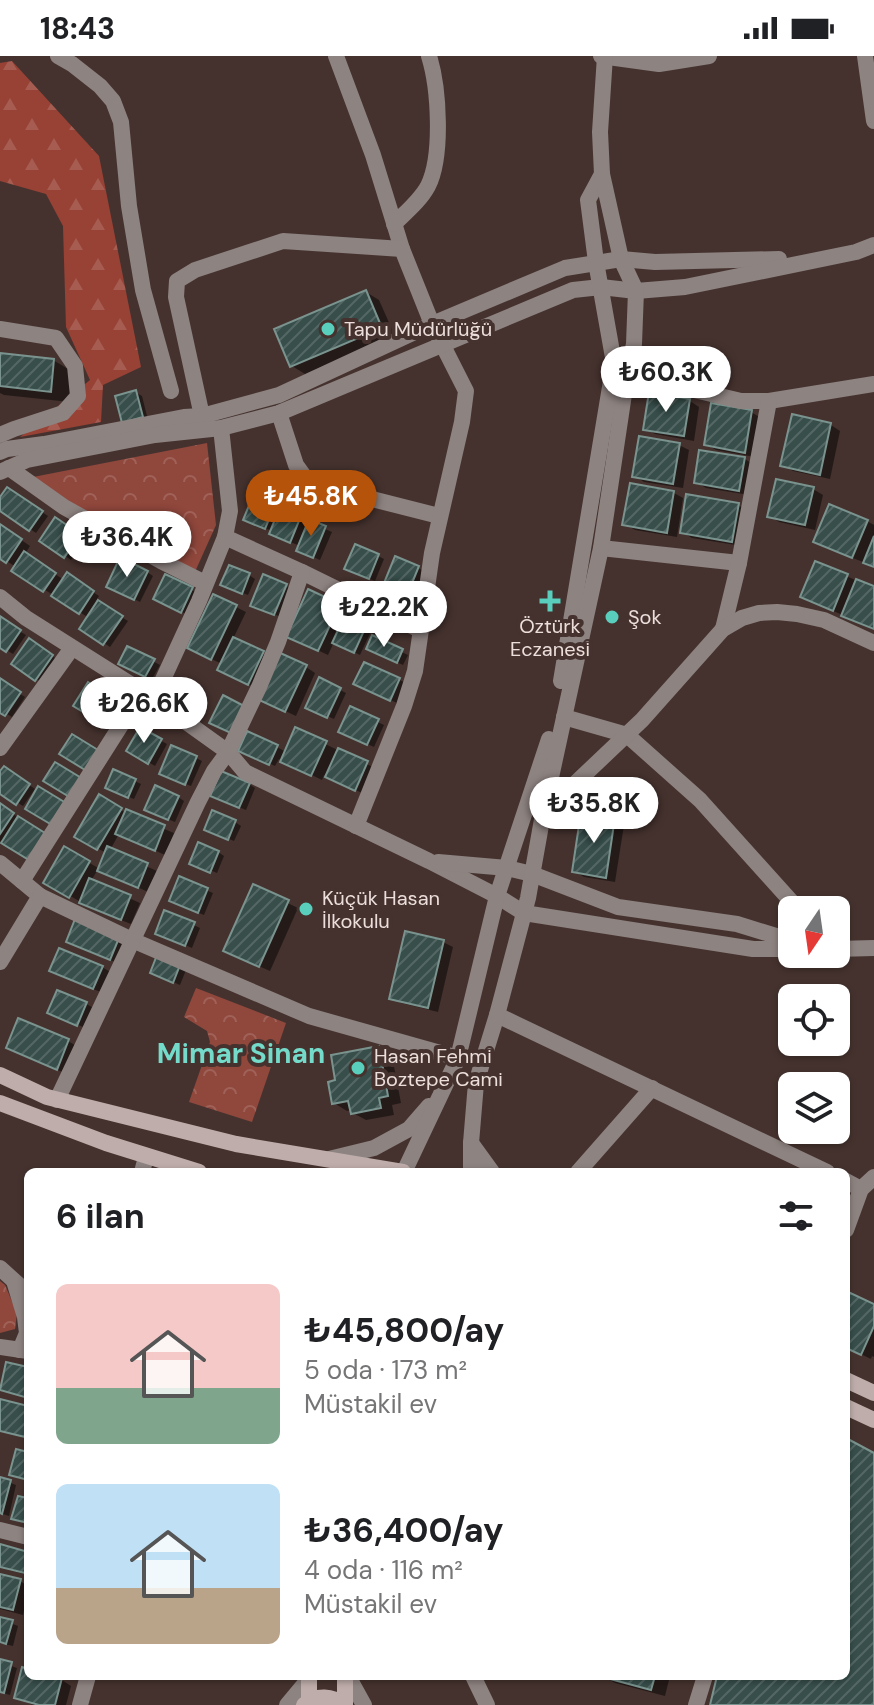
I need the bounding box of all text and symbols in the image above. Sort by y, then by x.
text: 18:43 [40,9,115,48]
place label: Tapu Müdürlüğü [344,316,492,342]
marker: Tapu Müdürlüğü [319,320,337,338]
pin: ₺60.3K [601,346,731,414]
text: ₺60.3K [619,355,713,389]
pin: ₺45.8K [246,470,376,538]
text: ₺45.8K [264,479,358,513]
pin: ₺36.4K [62,511,192,579]
text: ₺36.4K [80,520,174,554]
pin: ₺22.2K [319,581,449,649]
text: ₺22.2K [339,590,429,624]
marker: Öztürk Eczanesi [541,592,559,610]
place label: Şok [628,604,662,630]
marker: Şok [603,608,621,626]
place label: Öztürk Eczanesi [510,613,590,662]
pin: ₺26.6K [79,677,209,745]
text: ₺26.6K [98,686,190,720]
pin: ₺35.8K [529,777,659,845]
text: ₺35.8K [547,786,641,820]
place label: Küçük Hasan İlkokulu [322,885,440,934]
north arrow [778,896,850,968]
map controls [778,896,850,1144]
marker: Küçük Hasan İlkokulu [297,900,315,918]
button: locate [778,984,850,1056]
district label: Mimar Sinan [157,1035,325,1072]
place label: Hasan Fehmi Boztepe Cami [374,1043,503,1092]
marker: Hasan Fehmi Boztepe Cami [349,1059,367,1077]
button: layers [778,1072,850,1144]
text: 6 ilan [56,1194,145,1239]
icon: filters [774,1194,818,1238]
text: ₺45,800/ay [304,1308,504,1353]
icon: home [120,1316,216,1412]
text: 5 oda · 173 m² [304,1353,467,1387]
text: Müstakil ev [304,1387,437,1421]
text: ₺36,400/ay [304,1508,504,1553]
icon: home [120,1516,216,1612]
text: 4 oda · 116 m² [304,1553,463,1587]
text: Müstakil ev [304,1587,437,1621]

